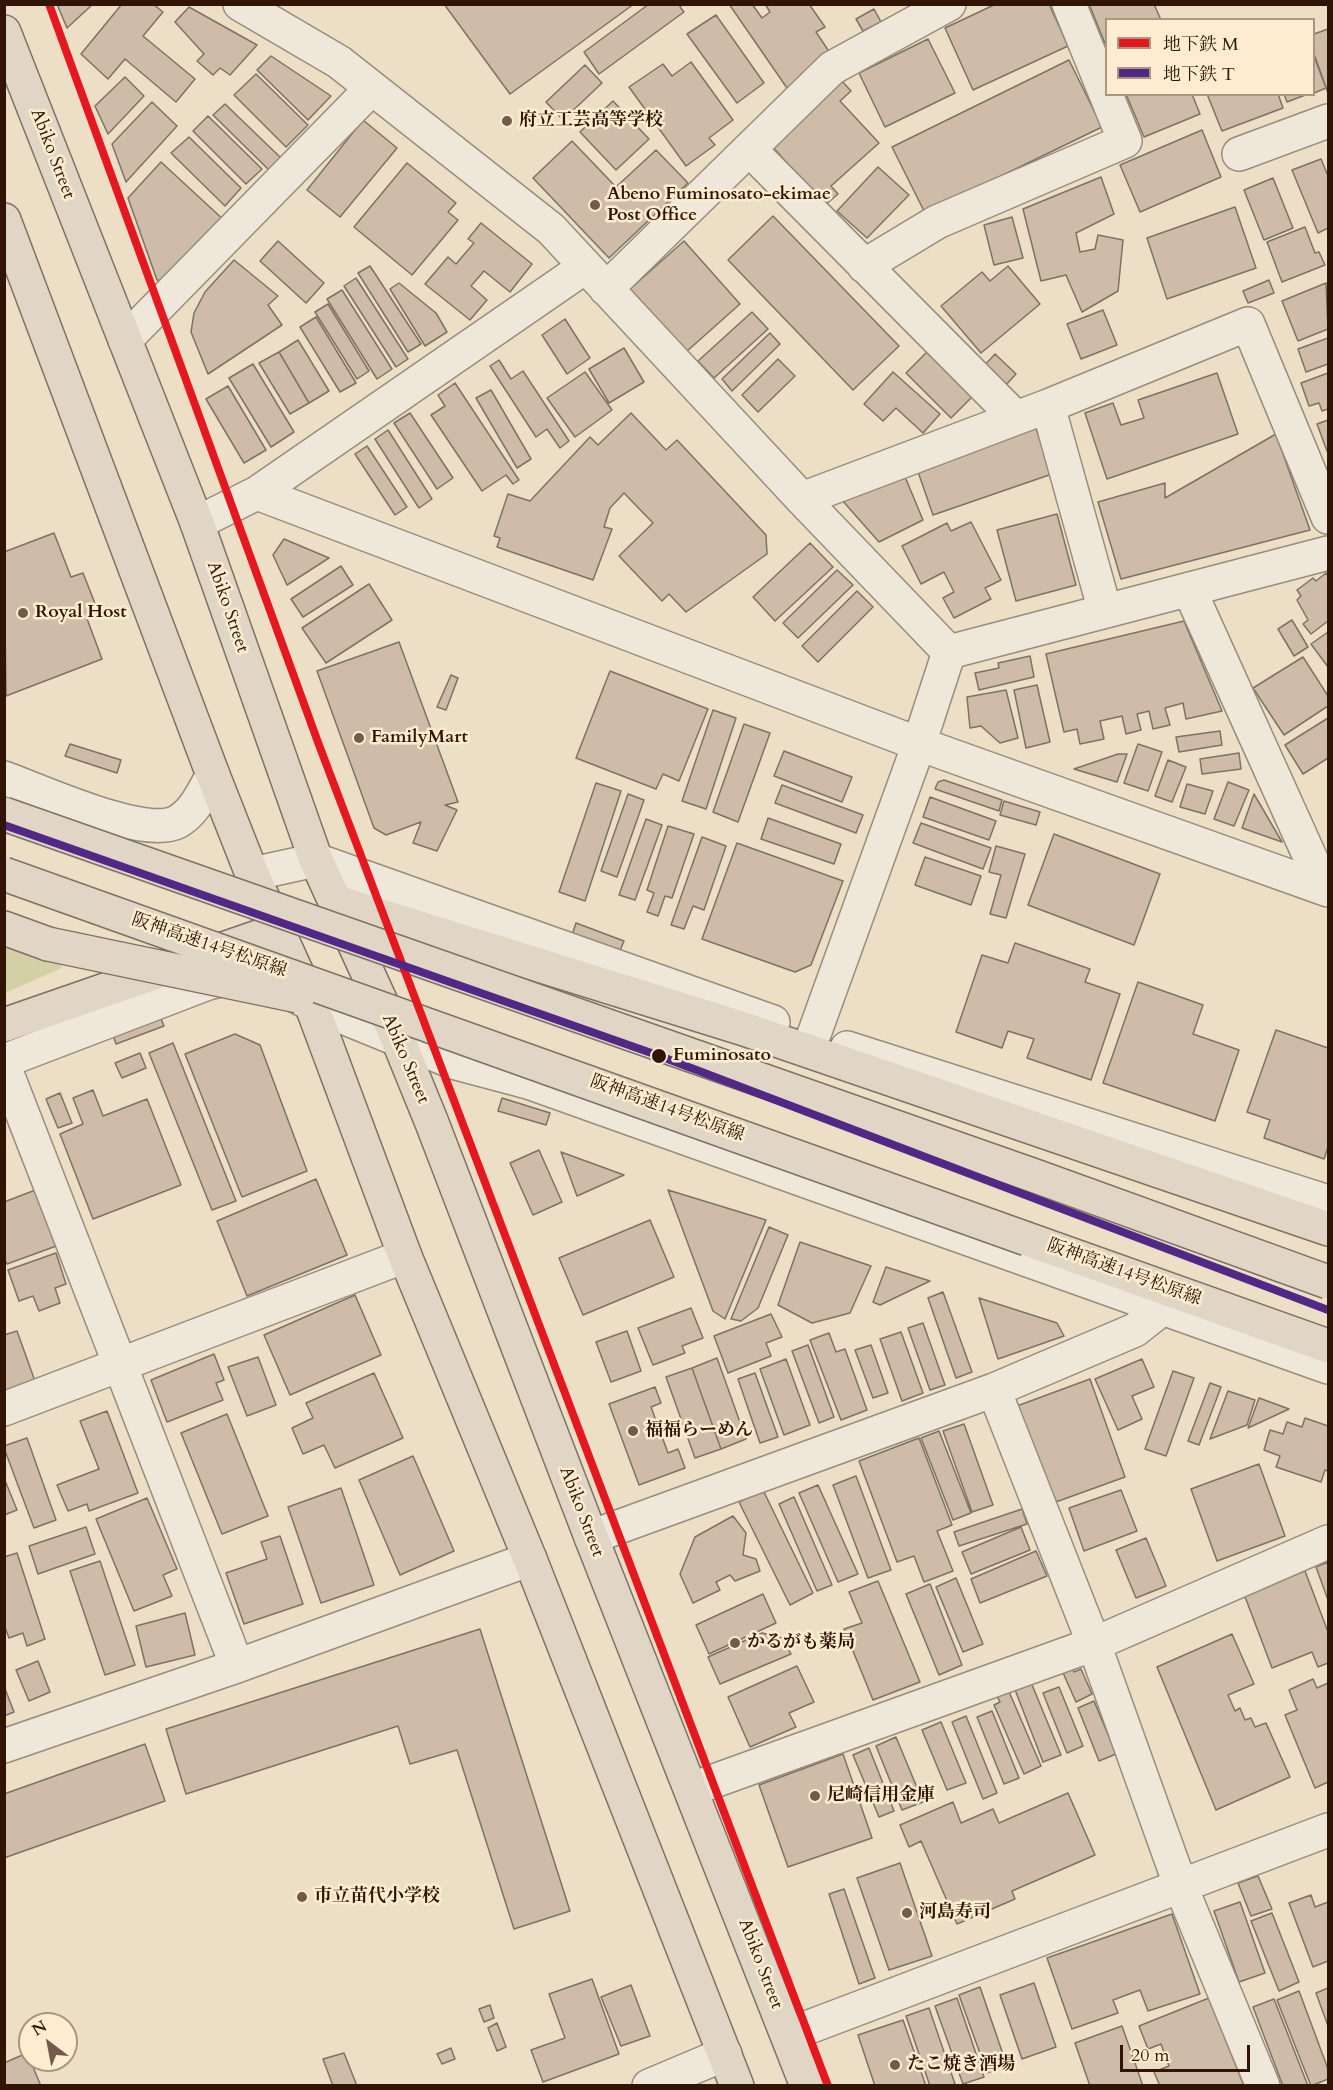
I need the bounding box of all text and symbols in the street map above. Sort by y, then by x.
legend [1105,18,1315,96]
text: 地下鉄 M [1163,32,1239,57]
text: 地下鉄 T [1163,62,1235,87]
street label: Abiko Street [25,106,79,202]
place label: 府立工芸高等学校 [519,110,663,132]
marker: 府立工芸高等学校 [500,114,514,128]
place label: Abeno Fuminosato-ekimae Post Office [607,184,831,226]
marker: Abeno Fuminosato-ekimae Post Office [588,198,602,212]
street label: Abiko Street [201,559,253,655]
place label: Royal Host [35,602,127,624]
marker: Royal Host [16,606,30,620]
place label: FamilyMart [371,727,468,749]
marker: FamilyMart [352,731,366,745]
street label: 阪神高速14号松原線 [129,909,289,983]
street label: Abiko Street [376,1011,434,1107]
place label: Fuminosato [673,1045,771,1067]
marker: Fuminosato [650,1047,668,1065]
street label: 阪神高速14号松原線 [587,1071,747,1147]
street label: 阪神高速14号松原線 [1044,1235,1204,1311]
place label: 福福らーめん [645,1420,753,1442]
marker: 福福らーめん [626,1424,640,1438]
street label: Abiko Street [554,1464,608,1560]
place label: かるがも薬局 [747,1632,855,1654]
marker: かるがも薬局 [728,1636,742,1650]
place label: 尼崎信用金庫 [827,1785,935,1807]
marker: 尼崎信用金庫 [808,1789,822,1803]
place label: 市立苗代小学校 [314,1886,440,1908]
marker: 市立苗代小学校 [295,1890,309,1904]
place label: 河島寿司 [919,1902,991,1924]
marker: 河島寿司 [900,1906,914,1920]
street label: Abiko Street [733,1916,787,2012]
north arrow [18,2012,78,2072]
text: N [28,2015,51,2041]
scale bar [1123,2033,1254,2071]
text: 20 m [1131,2043,1170,2068]
place label: たこ焼き酒場 [907,2054,1015,2076]
marker: たこ焼き酒場 [888,2058,902,2072]

